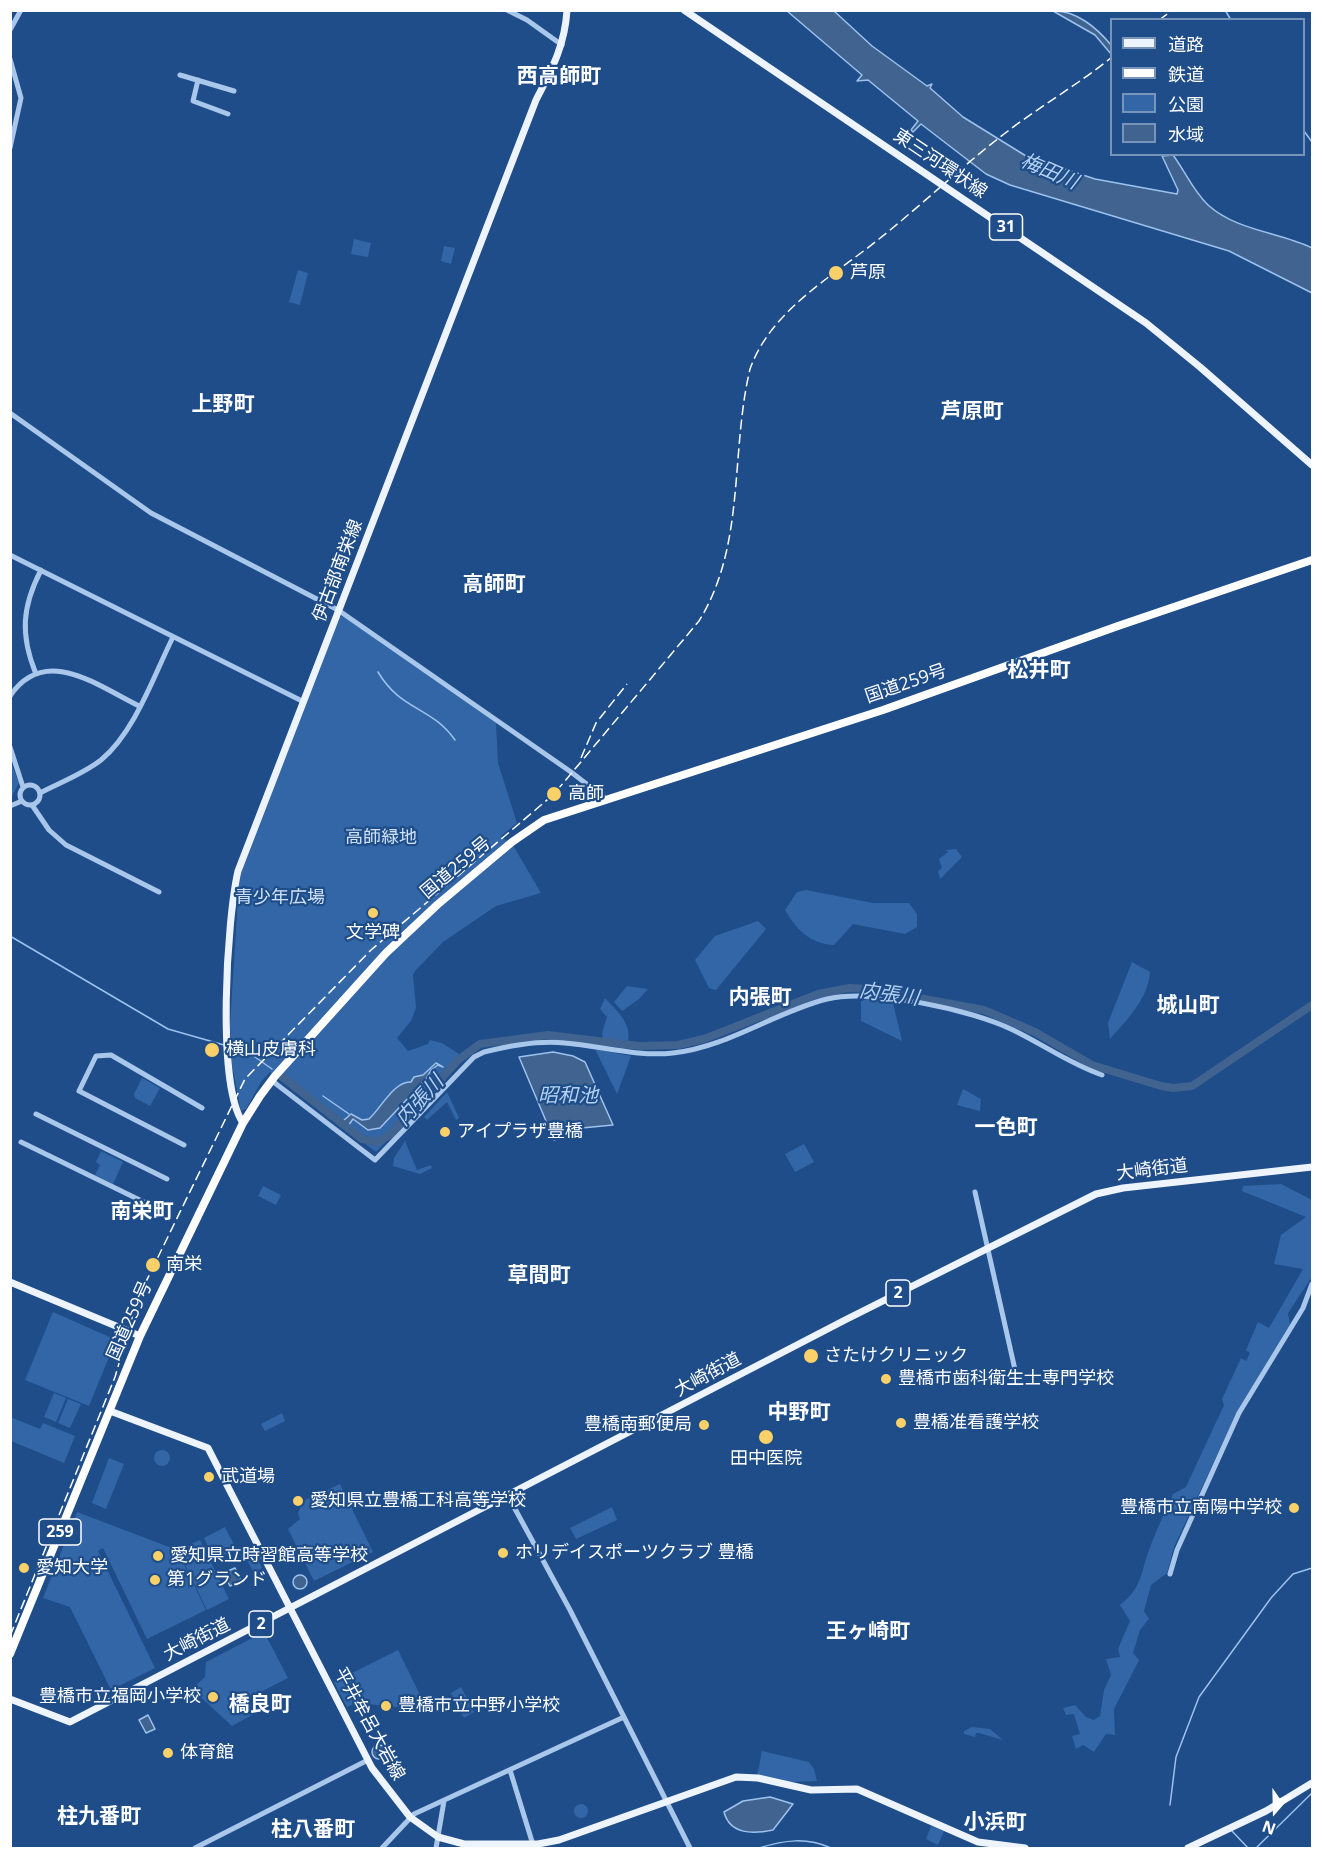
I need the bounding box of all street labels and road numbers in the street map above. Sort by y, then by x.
street label: 東三河環状線 [889,125,991,203]
road number: 31 [990,214,1022,240]
street label: 伊古部南栄線 [309,517,367,625]
street label: 国道259号 [862,660,950,708]
street label: 国道259号 [417,832,495,904]
street label: 大崎街道 [1115,1155,1189,1185]
street label: 国道259号 [103,1278,157,1364]
road number: 2 [886,1280,910,1306]
street label: 大崎街道 [671,1349,745,1401]
road number: 259 [39,1519,81,1545]
road number: 2 [249,1611,273,1637]
street label: 大崎街道 [160,1614,234,1666]
street label: 平井牟呂大岩線 [329,1664,409,1784]

